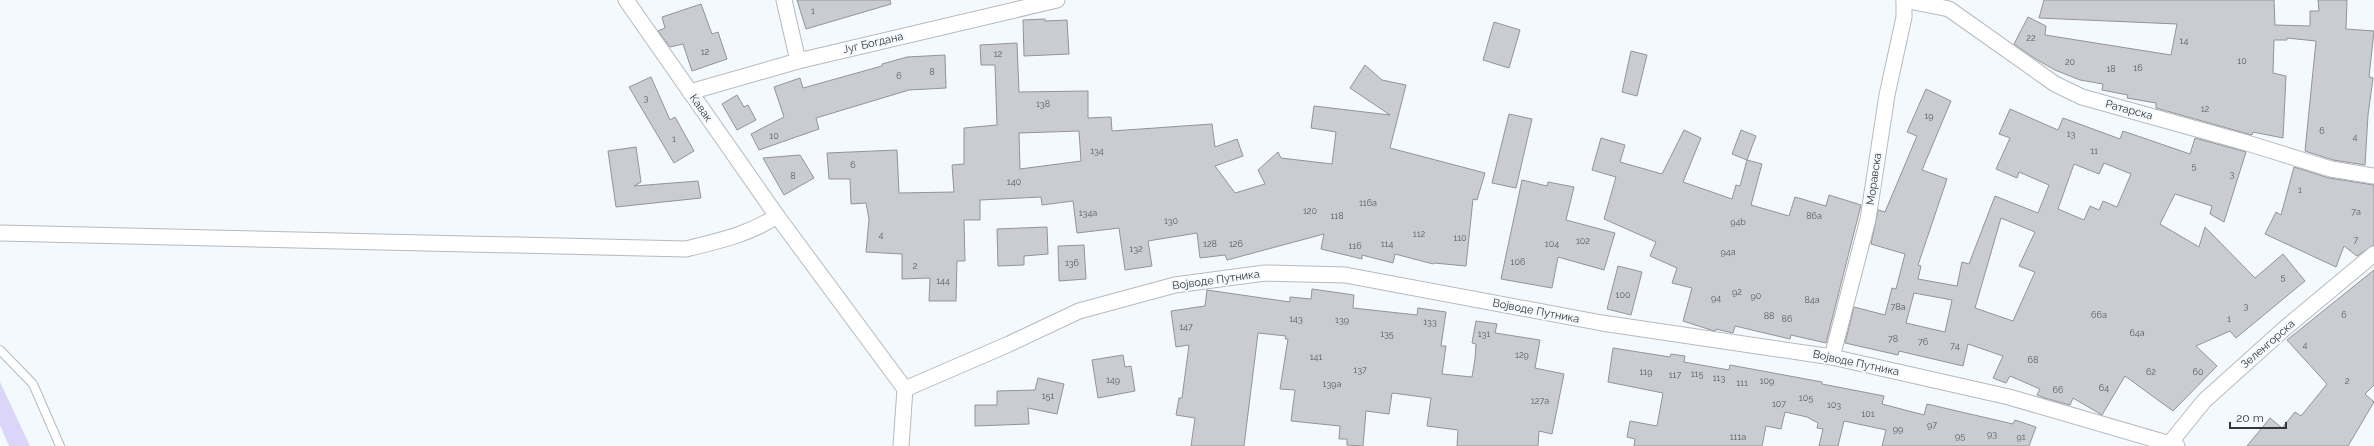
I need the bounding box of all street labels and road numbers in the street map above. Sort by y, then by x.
street label: Југ Богдана [842,30,904,56]
street label: Кавак [687,92,715,124]
street label: Ратарска [2104,97,2154,123]
street label: Моравска [1864,152,1884,206]
street label: Војводе Путника [1171,267,1261,293]
street label: Војводе Путника [1492,296,1580,326]
street label: Зеленгорска [2238,317,2298,371]
street label: Војводе Путника [1812,347,1900,379]

